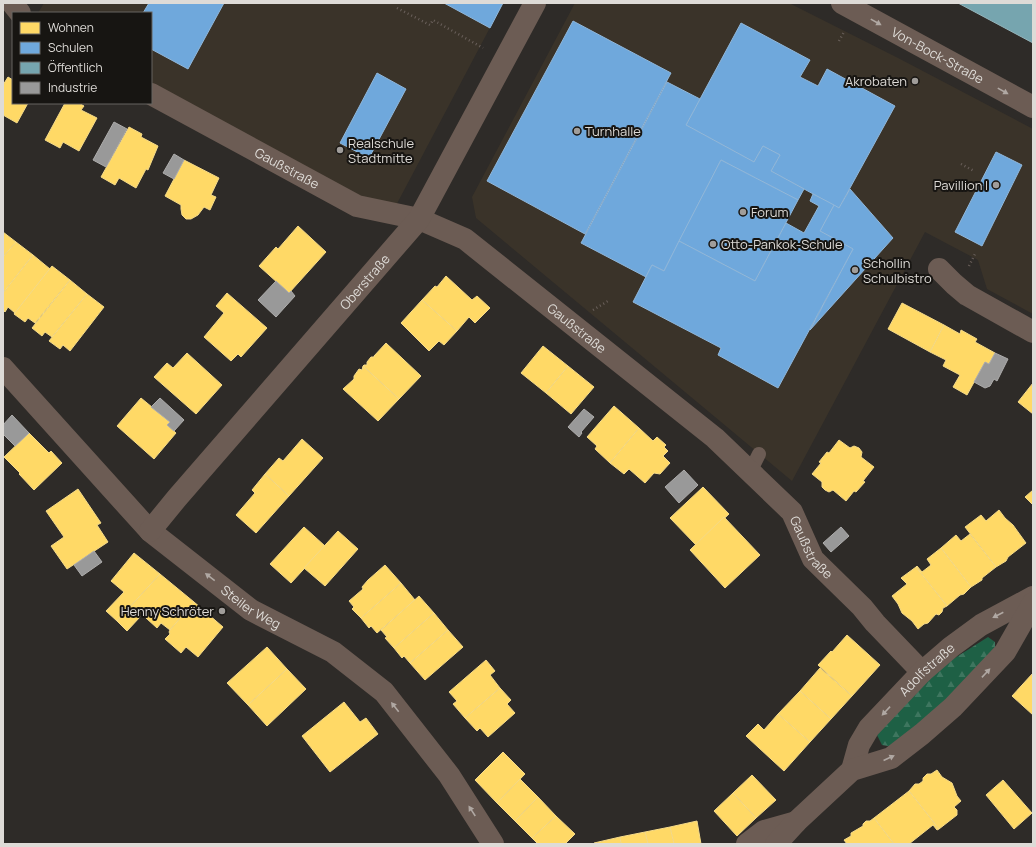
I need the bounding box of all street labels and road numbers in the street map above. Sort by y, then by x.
street label: Von-Bock-Straße [888,23,987,88]
street label: Gaußstraße [252,143,323,193]
street label: Oberstraße [335,250,394,313]
street label: Gaußstraße [544,299,611,357]
street label: Gaußstraße [786,513,837,583]
street label: Steiler Weg [217,581,284,633]
street label: Adolfstraße [895,639,959,700]

